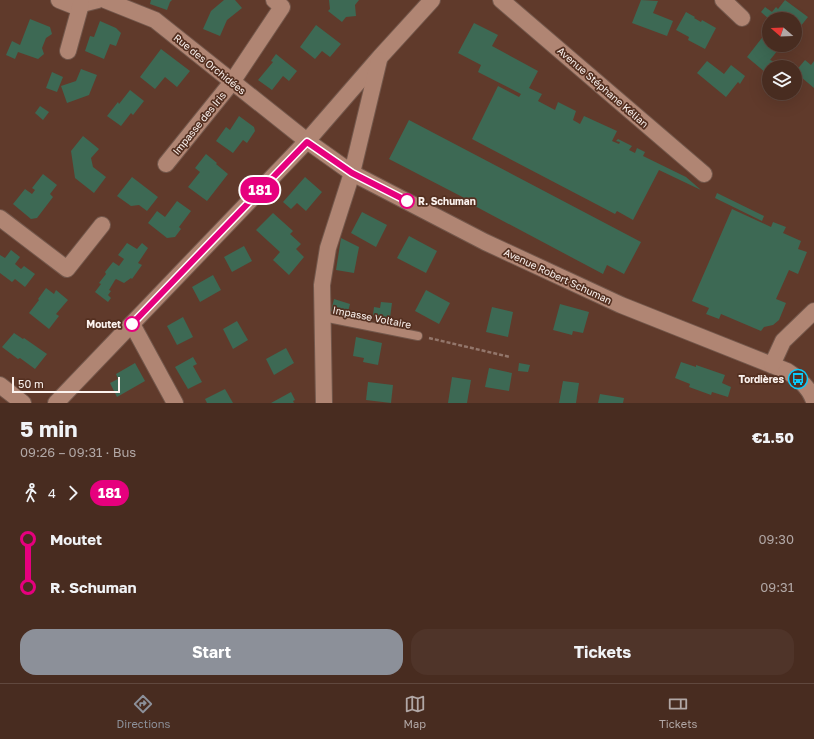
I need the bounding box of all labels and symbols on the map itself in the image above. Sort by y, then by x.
north arrow [762,12,802,52]
street label: Rue des Orchidées [172,31,248,97]
street label: Avenue Stéphane Kélian [555,44,651,130]
street label: Impasse des Iris [170,89,228,157]
line badge: 181 [237,177,283,203]
marker: R. Schuman [399,193,415,209]
place label: R. Schuman [418,195,476,207]
street label: Avenue Robert Schuman [502,246,614,306]
street label: Impasse Voltaire [332,304,412,331]
marker: Moutet [124,316,140,332]
place label: Moutet [86,318,121,330]
bus stop icon: Tordières [787,368,809,390]
place label: Tordières [739,373,784,385]
scale bar [12,375,120,394]

